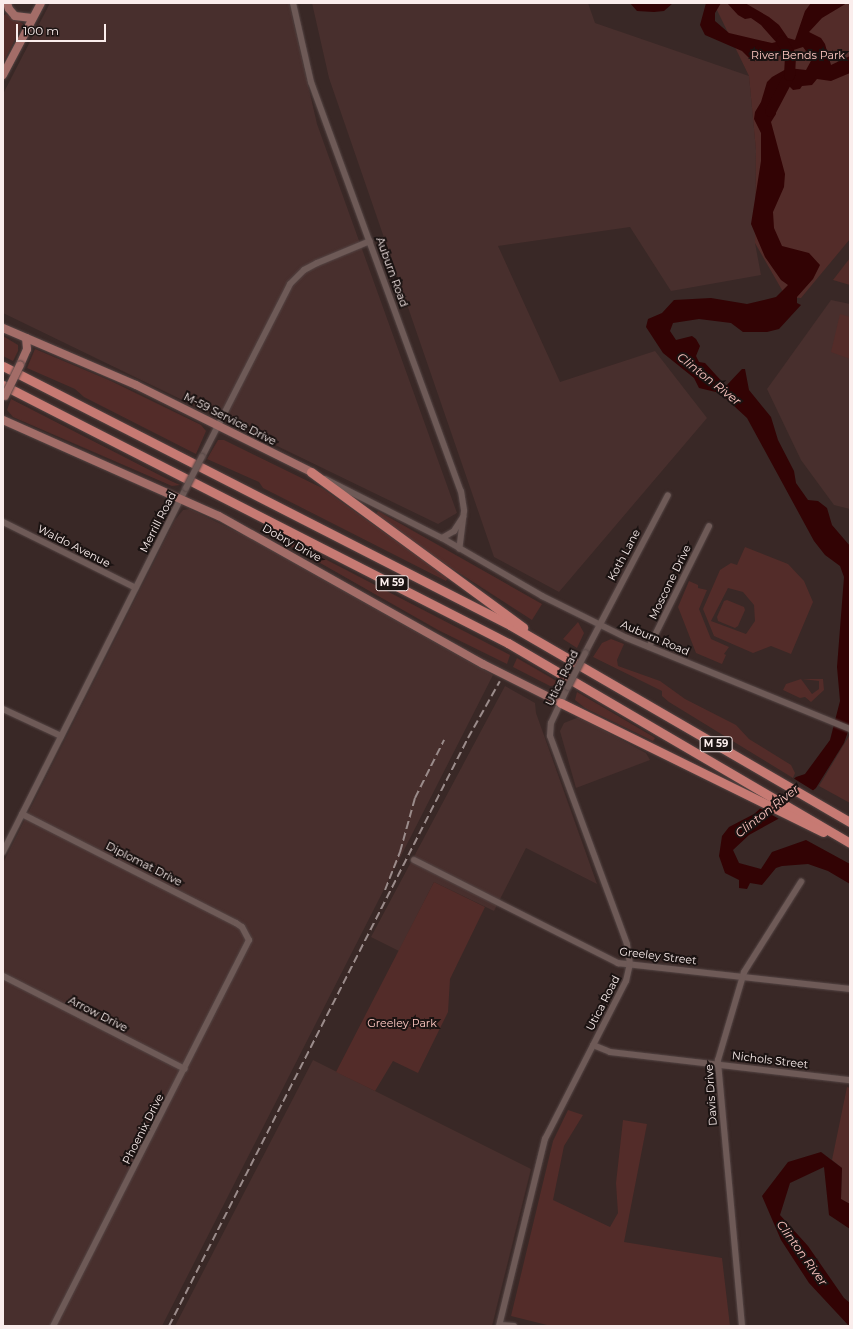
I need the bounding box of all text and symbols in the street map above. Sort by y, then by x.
scale bar [18,16,108,42]
text: 100 m [23,23,59,38]
park label: River Bends Park [751,48,845,62]
street label: Auburn Road [373,235,411,309]
water label: Clinton River [674,350,744,408]
street label: M-59 Service Drive [182,390,278,448]
street label: Merrill Road [137,489,179,555]
street label: Dobry Drive [260,521,324,565]
street label: Waldo Avenue [35,522,113,570]
street label: Koth Lane [605,527,643,583]
street label: Moscone Drive [646,542,694,622]
road number: M 59 [375,575,409,591]
street label: Auburn Road [619,618,691,658]
street label: Utica Road [543,648,581,708]
road number: M 59 [699,736,733,752]
water label: Clinton River [732,782,802,840]
street label: Diplomat Drive [104,839,184,889]
street label: Greeley Street [619,945,697,967]
street label: Utica Road [583,973,623,1033]
street label: Arrow Drive [66,993,130,1035]
park label: Greeley Park [367,1016,437,1030]
street label: Nichols Street [731,1049,809,1071]
street label: Davis Drive [702,1064,720,1126]
street label: Phoenix Drive [120,1092,166,1166]
water label: Clinton River [774,1218,830,1288]

